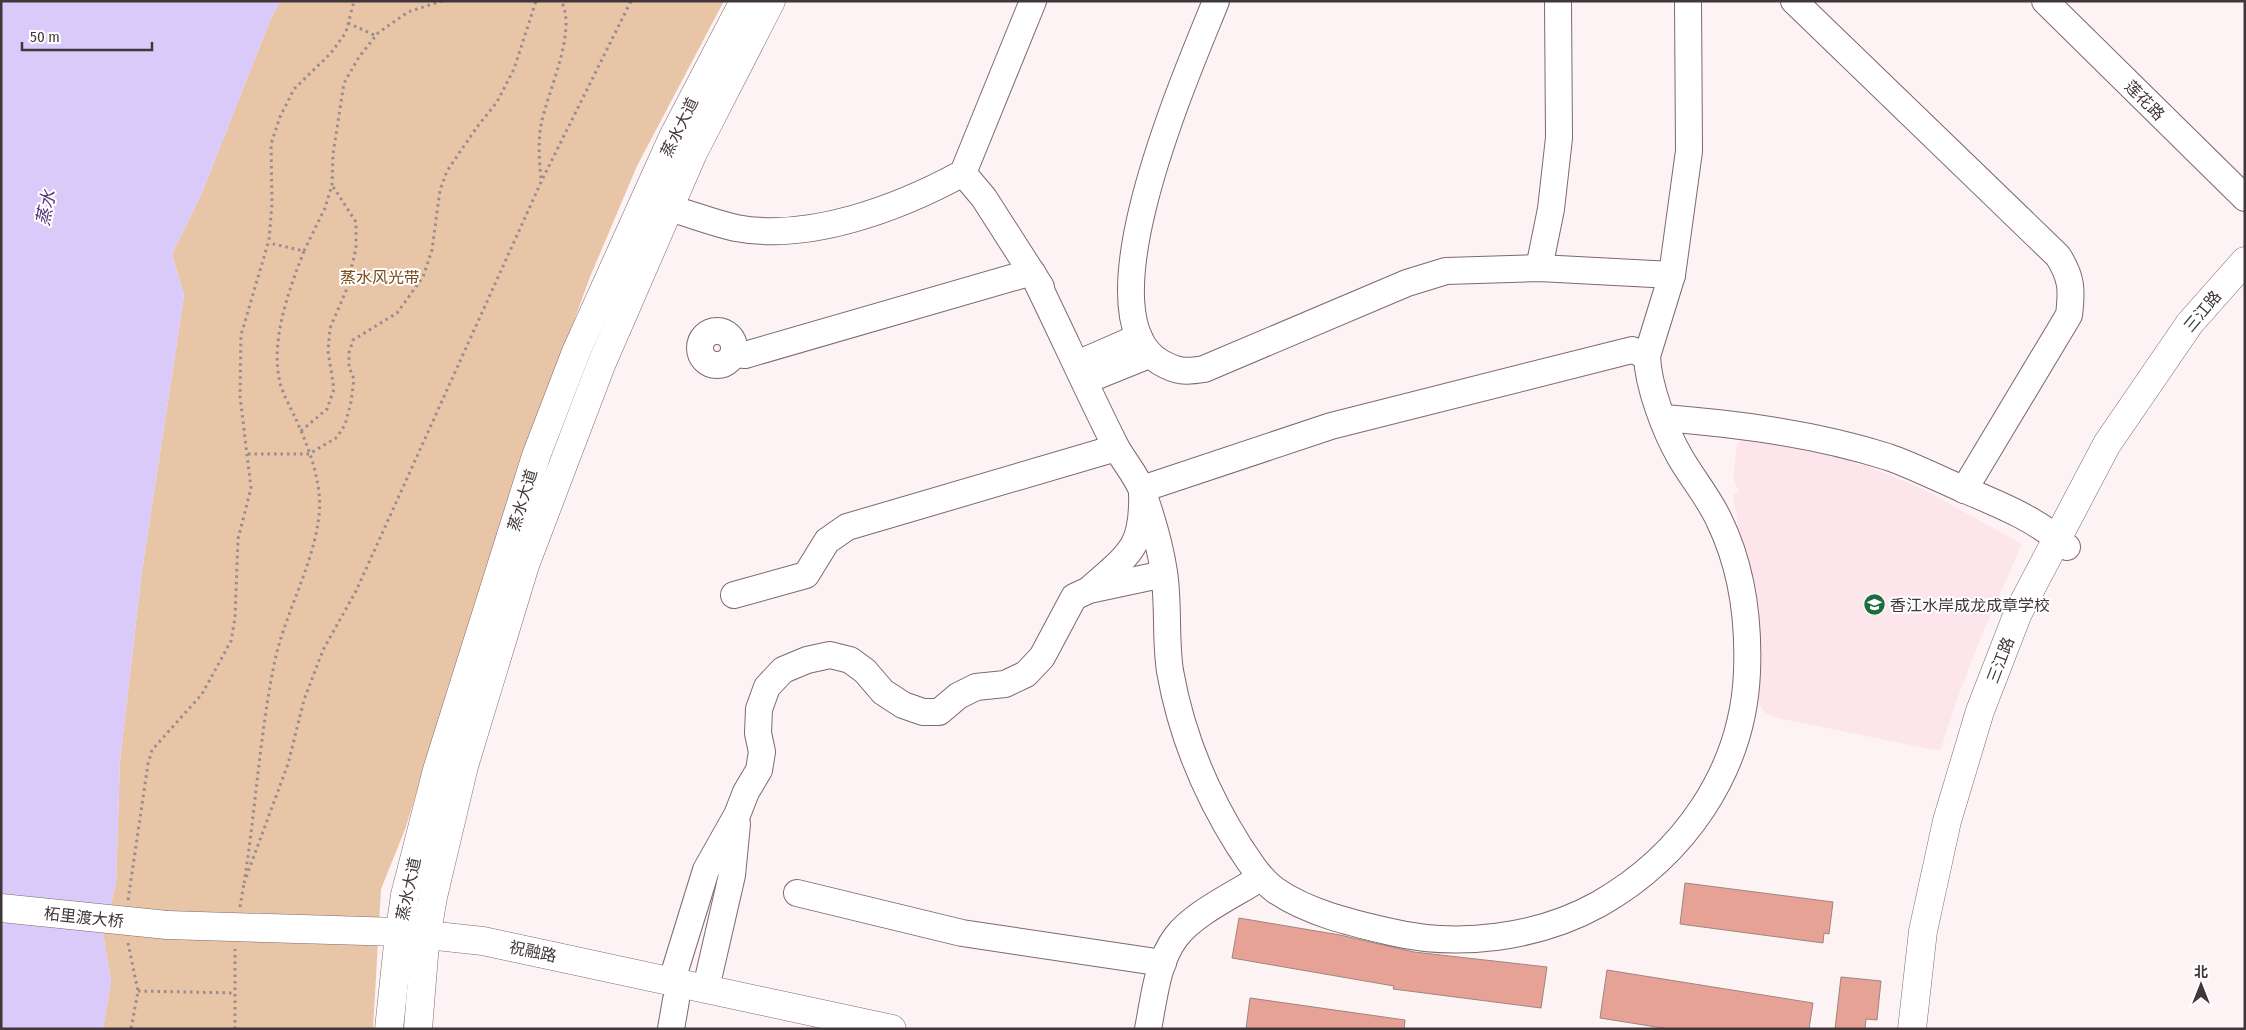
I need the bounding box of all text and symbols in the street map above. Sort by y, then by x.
scale bar [22,20,152,52]
text: 50 m [30,28,60,46]
street label: 莲花路 [2121,77,2168,124]
street label: 蒸水大道 [657,94,702,160]
water label: 蒸水 [32,187,60,228]
park label: 蒸水风光带 [340,268,420,287]
street label: 三江路 [2180,287,2225,336]
street label: 蒸水大道 [504,467,541,534]
school or university icon: 香江水岸成龙成章学校 [1862,593,1886,617]
place label: 香江水岸成龙成章学校 [1890,596,2050,615]
street label: 三江路 [1983,634,2018,686]
street label: 蒸水大道 [393,856,424,922]
street label: 柘里渡大桥 [43,904,125,931]
street label: 祝融路 [507,937,558,966]
north arrow [2176,960,2226,1010]
text: 北 [2194,964,2208,981]

